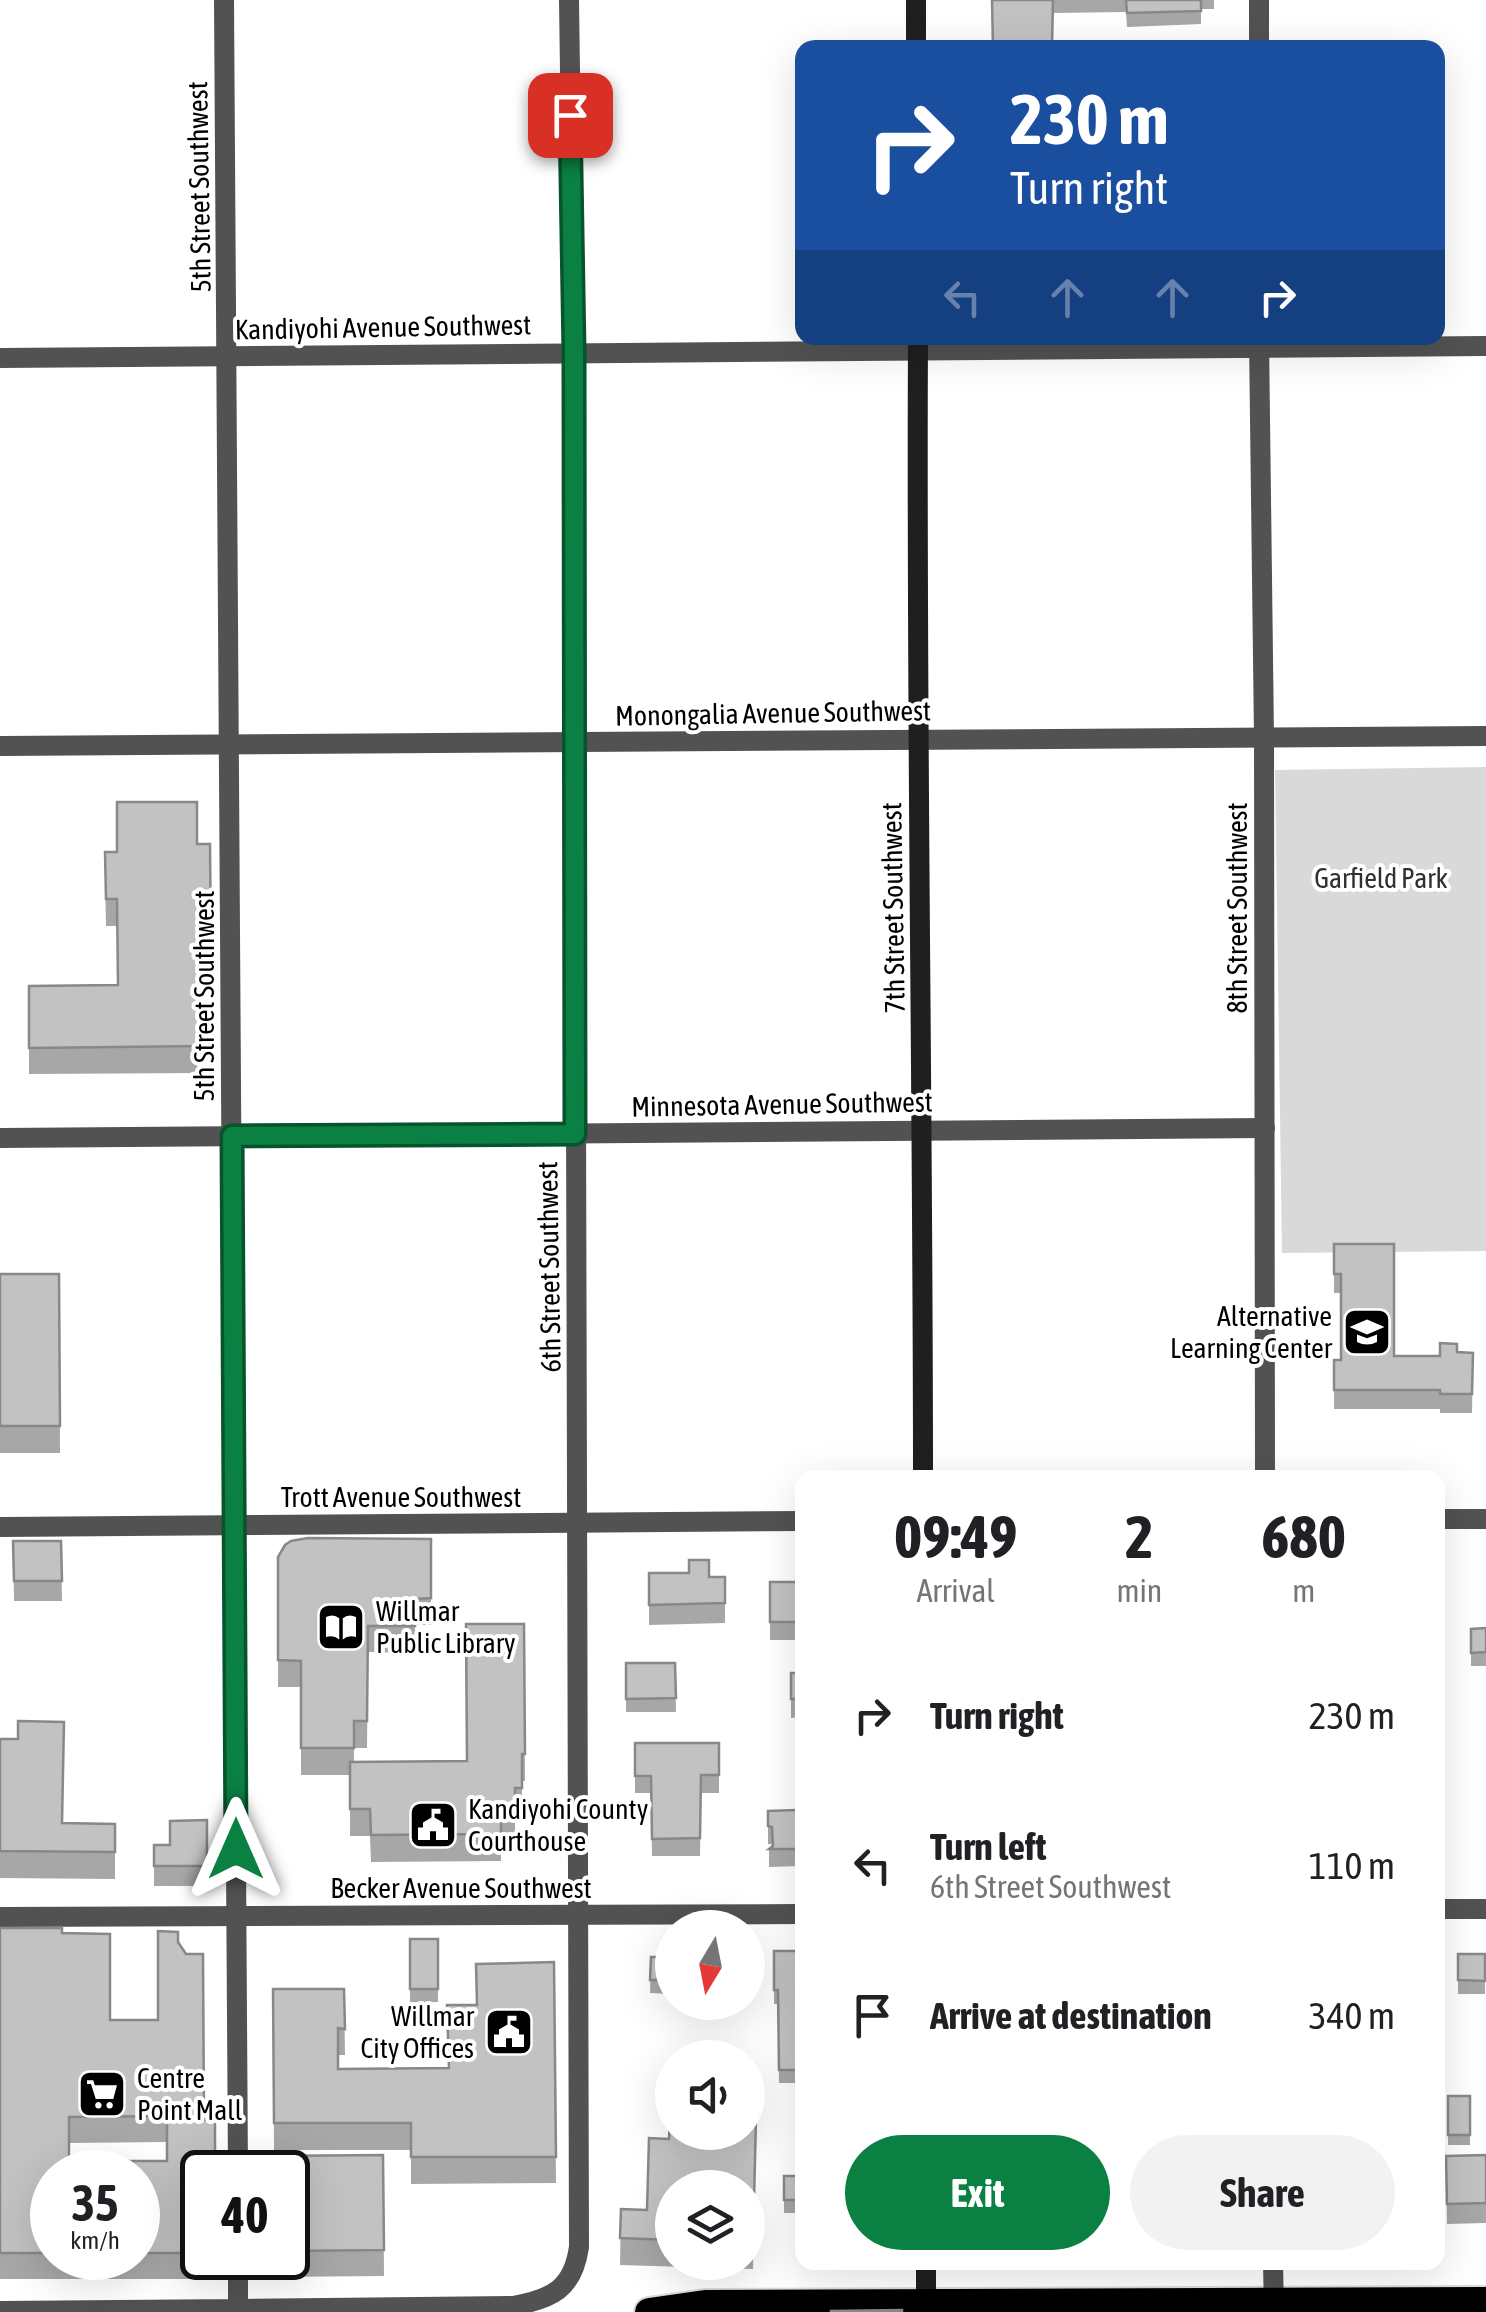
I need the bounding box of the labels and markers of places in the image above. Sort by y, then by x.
pin [528,73,613,158]
place label: Alternative Learning Center [1170,1300,1333,1364]
school or university icon: Alternative Learning Center [1341,1306,1393,1358]
place label: Willmar Public Library [376,1595,516,1659]
library icon: Willmar Public Library [315,1601,367,1653]
place label: Kandiyohi County Courthouse [468,1793,648,1857]
public building icon: Kandiyohi County Courthouse [407,1799,459,1851]
place label: Willmar City Offices [361,2000,475,2064]
public building icon: Willmar City Offices [483,2006,535,2058]
place label: Centre Point Mall [137,2062,243,2126]
supermarket icon: Centre Point Mall [76,2068,128,2120]

